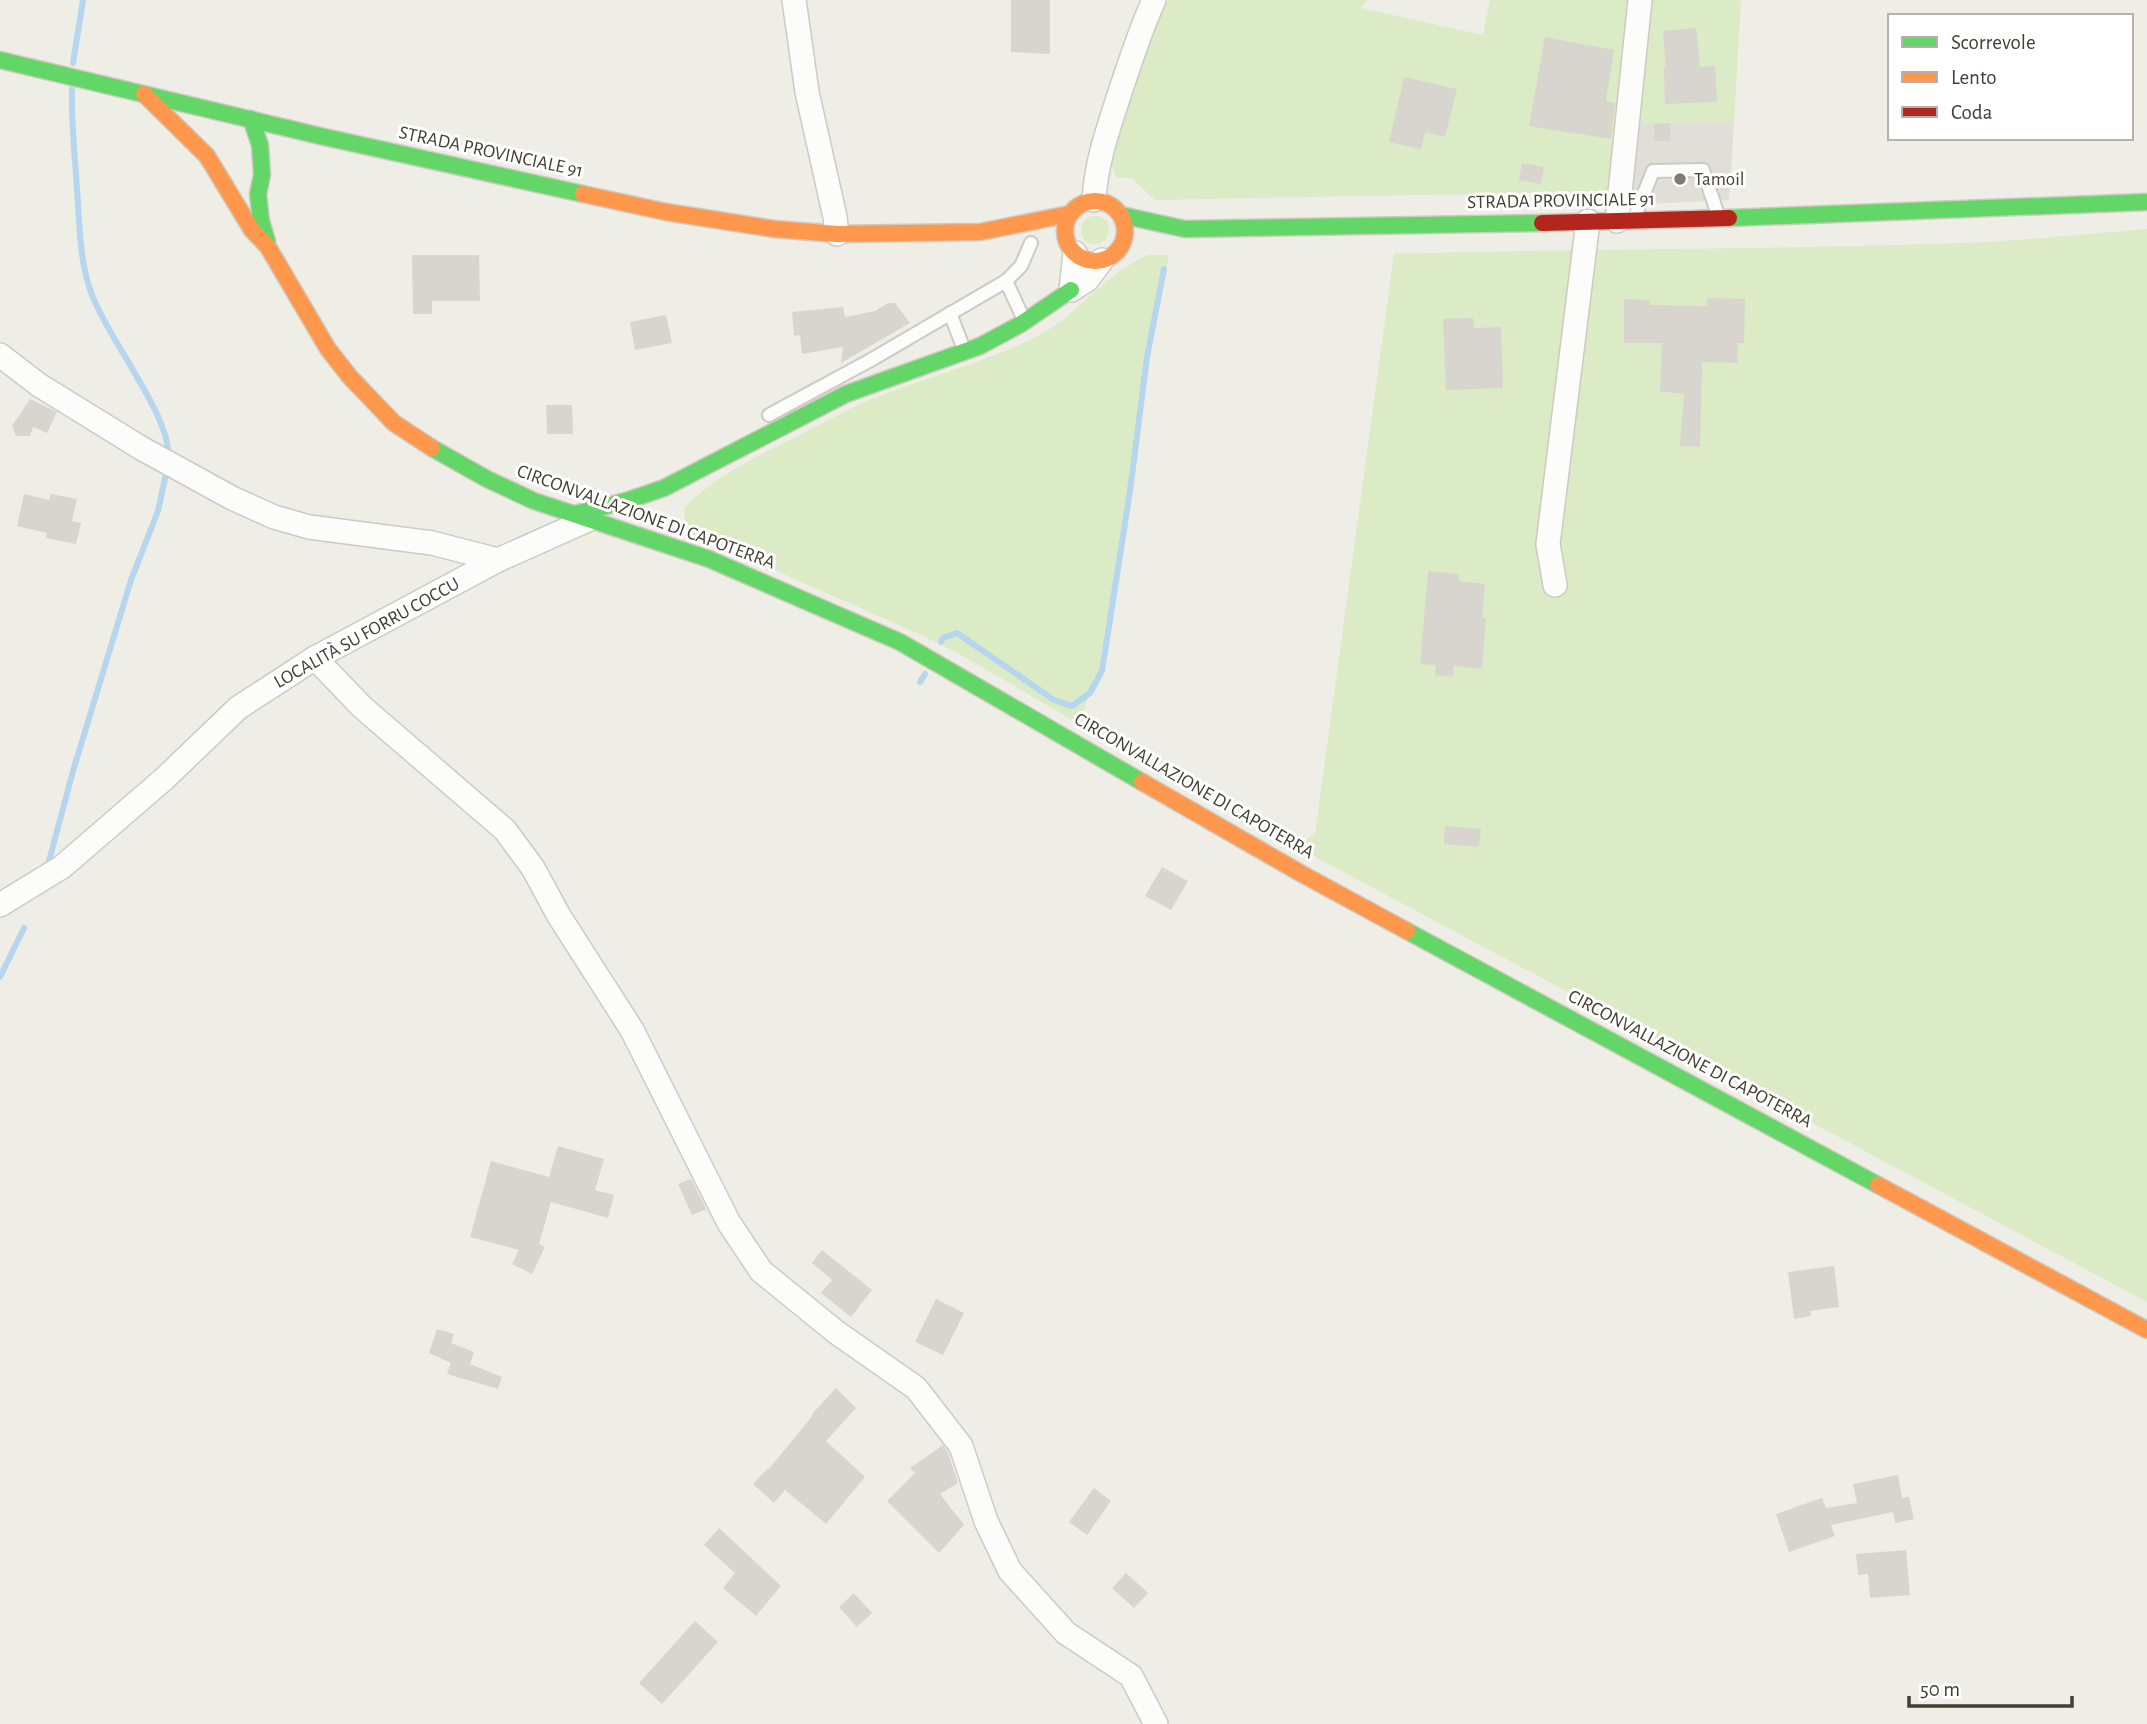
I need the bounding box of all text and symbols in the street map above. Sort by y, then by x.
legend [1888,14,2133,140]
text: Scorrevole [1951,32,2036,53]
text: Lento [1951,67,1997,88]
text: Coda [1951,102,1993,123]
street label: STRADA PROVINCIALE 91 [397,123,585,181]
place label: Tamoil [1694,170,1744,189]
marker: Tamoil [1672,171,1688,187]
street label: STRADA PROVINCIALE 91 [1467,190,1655,212]
street label: CIRCONVALLAZIONE DI CAPOTERRA [514,461,778,573]
street label: LOCALITÀ SU FORRU COCCU [270,572,463,692]
street label: CIRCONVALLAZIONE DI CAPOTERRA [1071,709,1317,863]
street label: CIRCONVALLAZIONE DI CAPOTERRA [1565,986,1815,1132]
scale bar [1909,1664,2072,1708]
text: 50 m [1920,1679,1960,1700]

